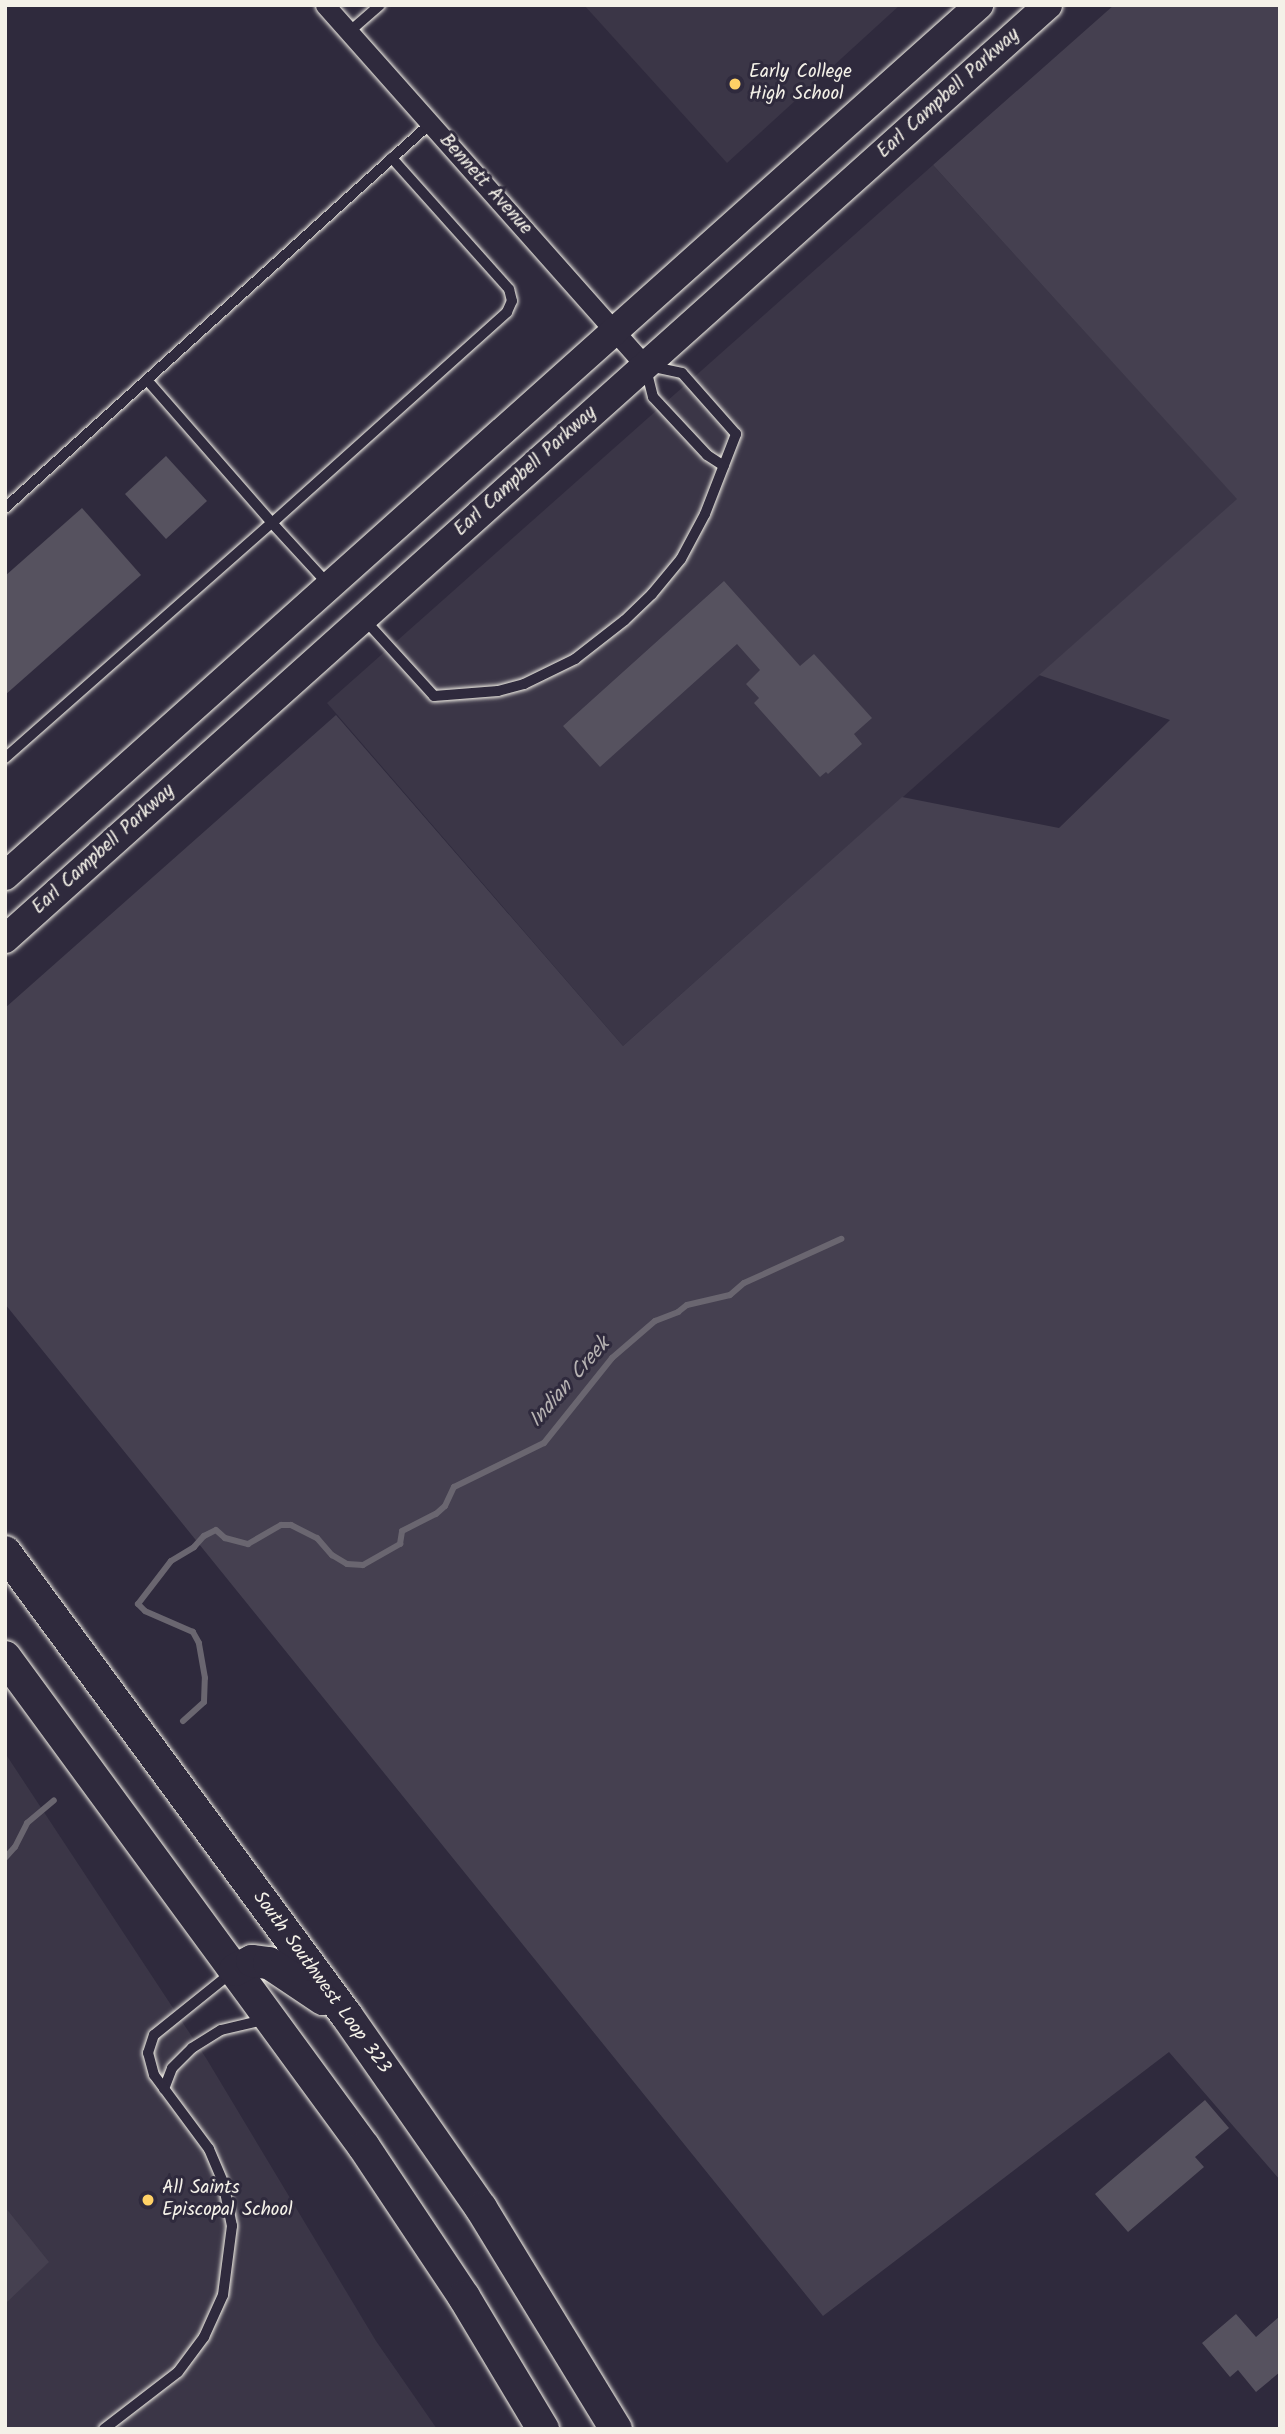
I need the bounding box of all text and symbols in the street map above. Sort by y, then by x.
street label: Earl Campbell Parkway [873,24,1025,164]
place label: Early College High School [749,62,852,106]
marker: Early College High School [727,76,743,92]
street label: Bennett Avenue [434,130,536,240]
street label: Earl Campbell Parkway [450,402,602,542]
street label: Earl Campbell Parkway [28,780,180,920]
water label: Indian Creek [524,1333,616,1433]
street label: South Southwest Loop 323 [247,1887,395,2079]
place label: All Saints Episcopal School [162,2178,293,2222]
marker: All Saints Episcopal School [140,2192,156,2208]

